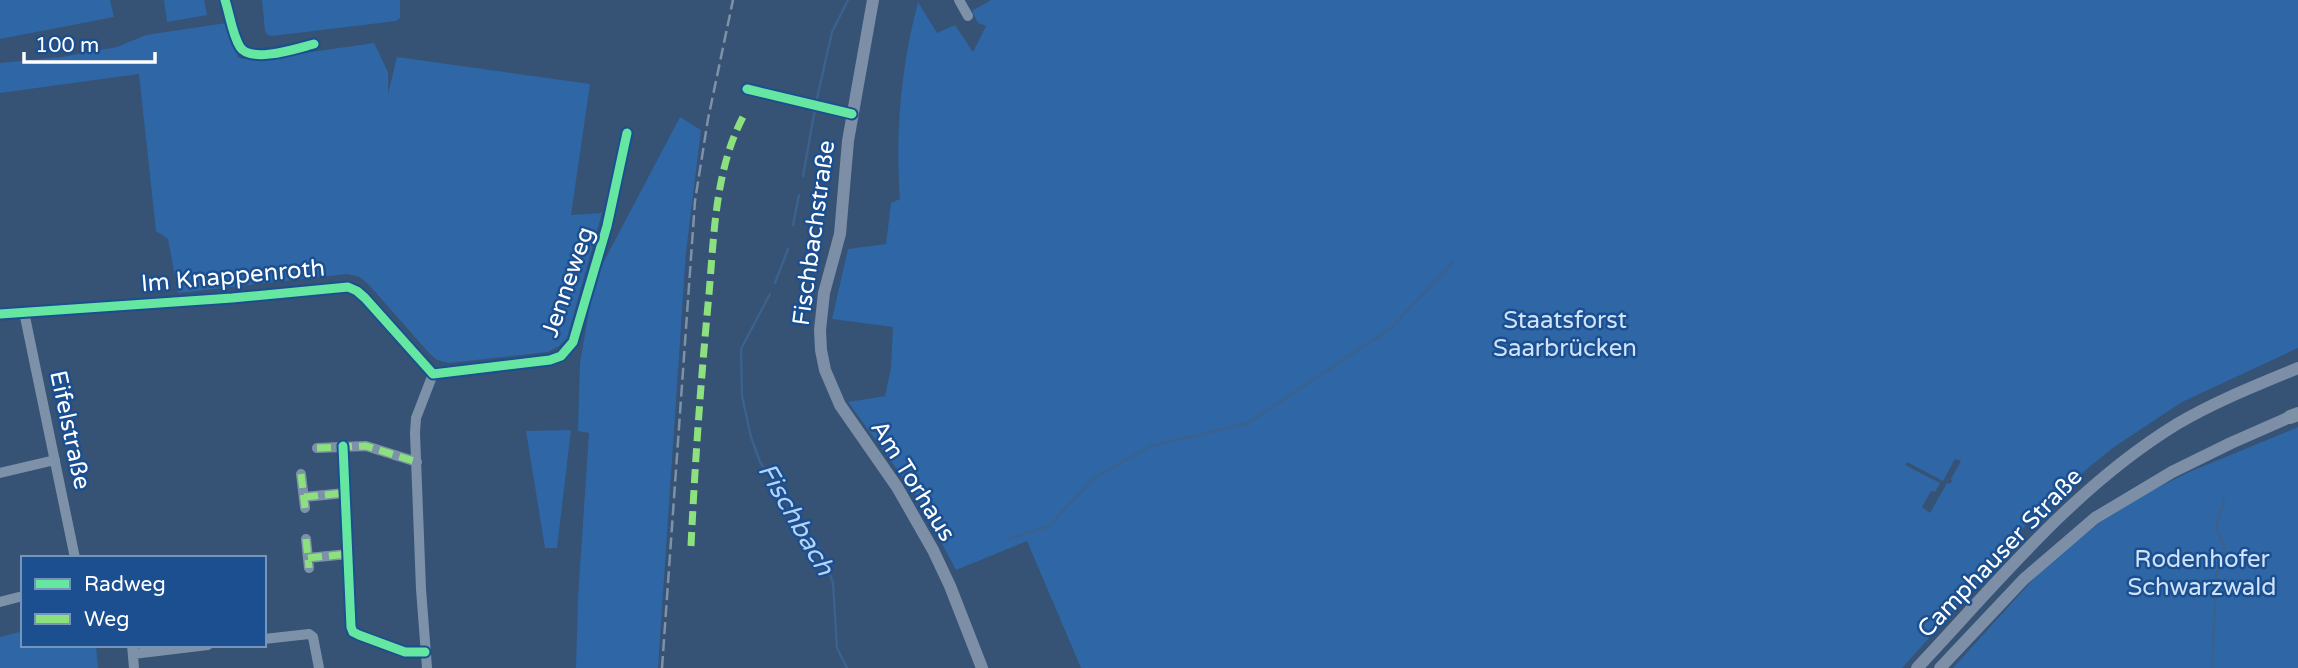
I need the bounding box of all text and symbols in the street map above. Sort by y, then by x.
scale bar [24,21,156,65]
text: 100 m [35,33,99,58]
street label: Fischbachstraße [787,139,841,327]
street label: Jenneweg [536,223,600,341]
street label: Im Knappenroth [140,254,326,298]
park label: Staatsforst Saarbrücken [1493,306,1637,363]
street label: Eifelstraße [43,368,97,492]
street label: Am Torhaus [864,415,962,547]
water label: Fischbach [751,457,841,582]
street label: Camphauser Straße [1911,462,2089,644]
park label: Rodenhofer Schwarzwald [2128,545,2276,602]
legend [21,556,266,647]
text: Radweg [84,572,166,597]
text: Weg [84,607,129,632]

